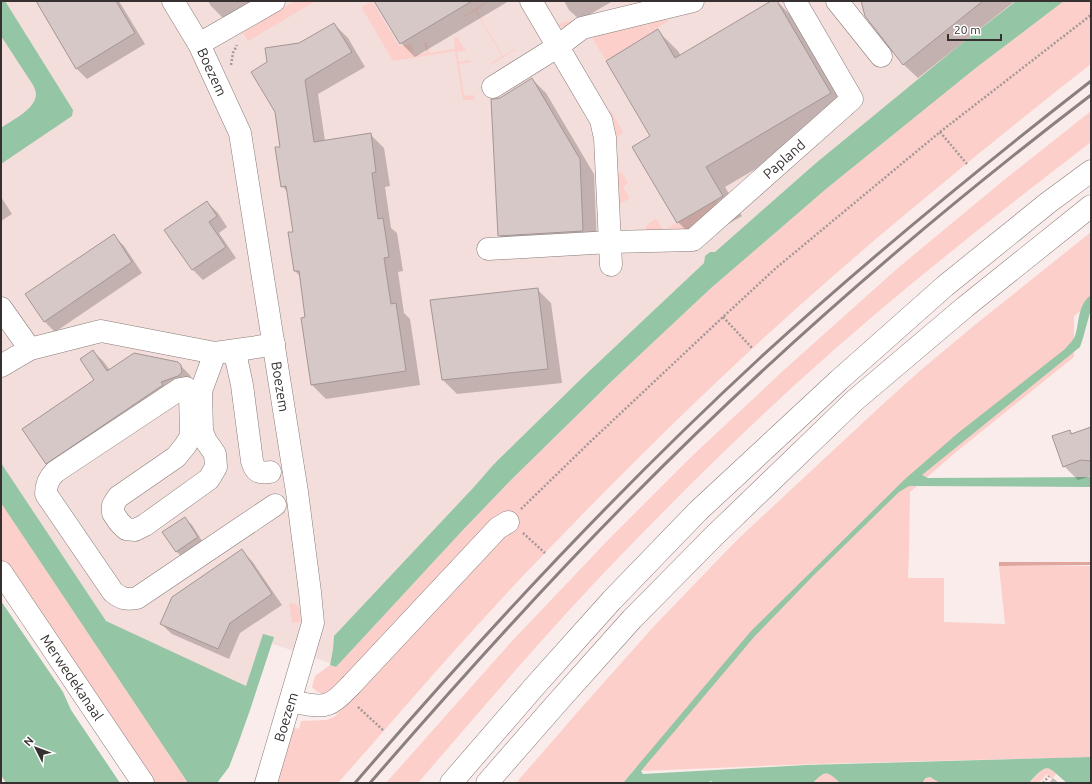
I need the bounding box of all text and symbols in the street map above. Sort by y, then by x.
scale bar [948,16,1001,42]
text: 20 m [954,23,981,36]
street label: Boezem [194,45,230,98]
street label: Papland [760,136,808,182]
street label: Boezem [268,360,292,413]
street label: Merwedekanaal [37,631,107,724]
street label: Boezem [271,690,301,744]
north arrow [16,728,56,768]
text: N [21,734,36,748]

